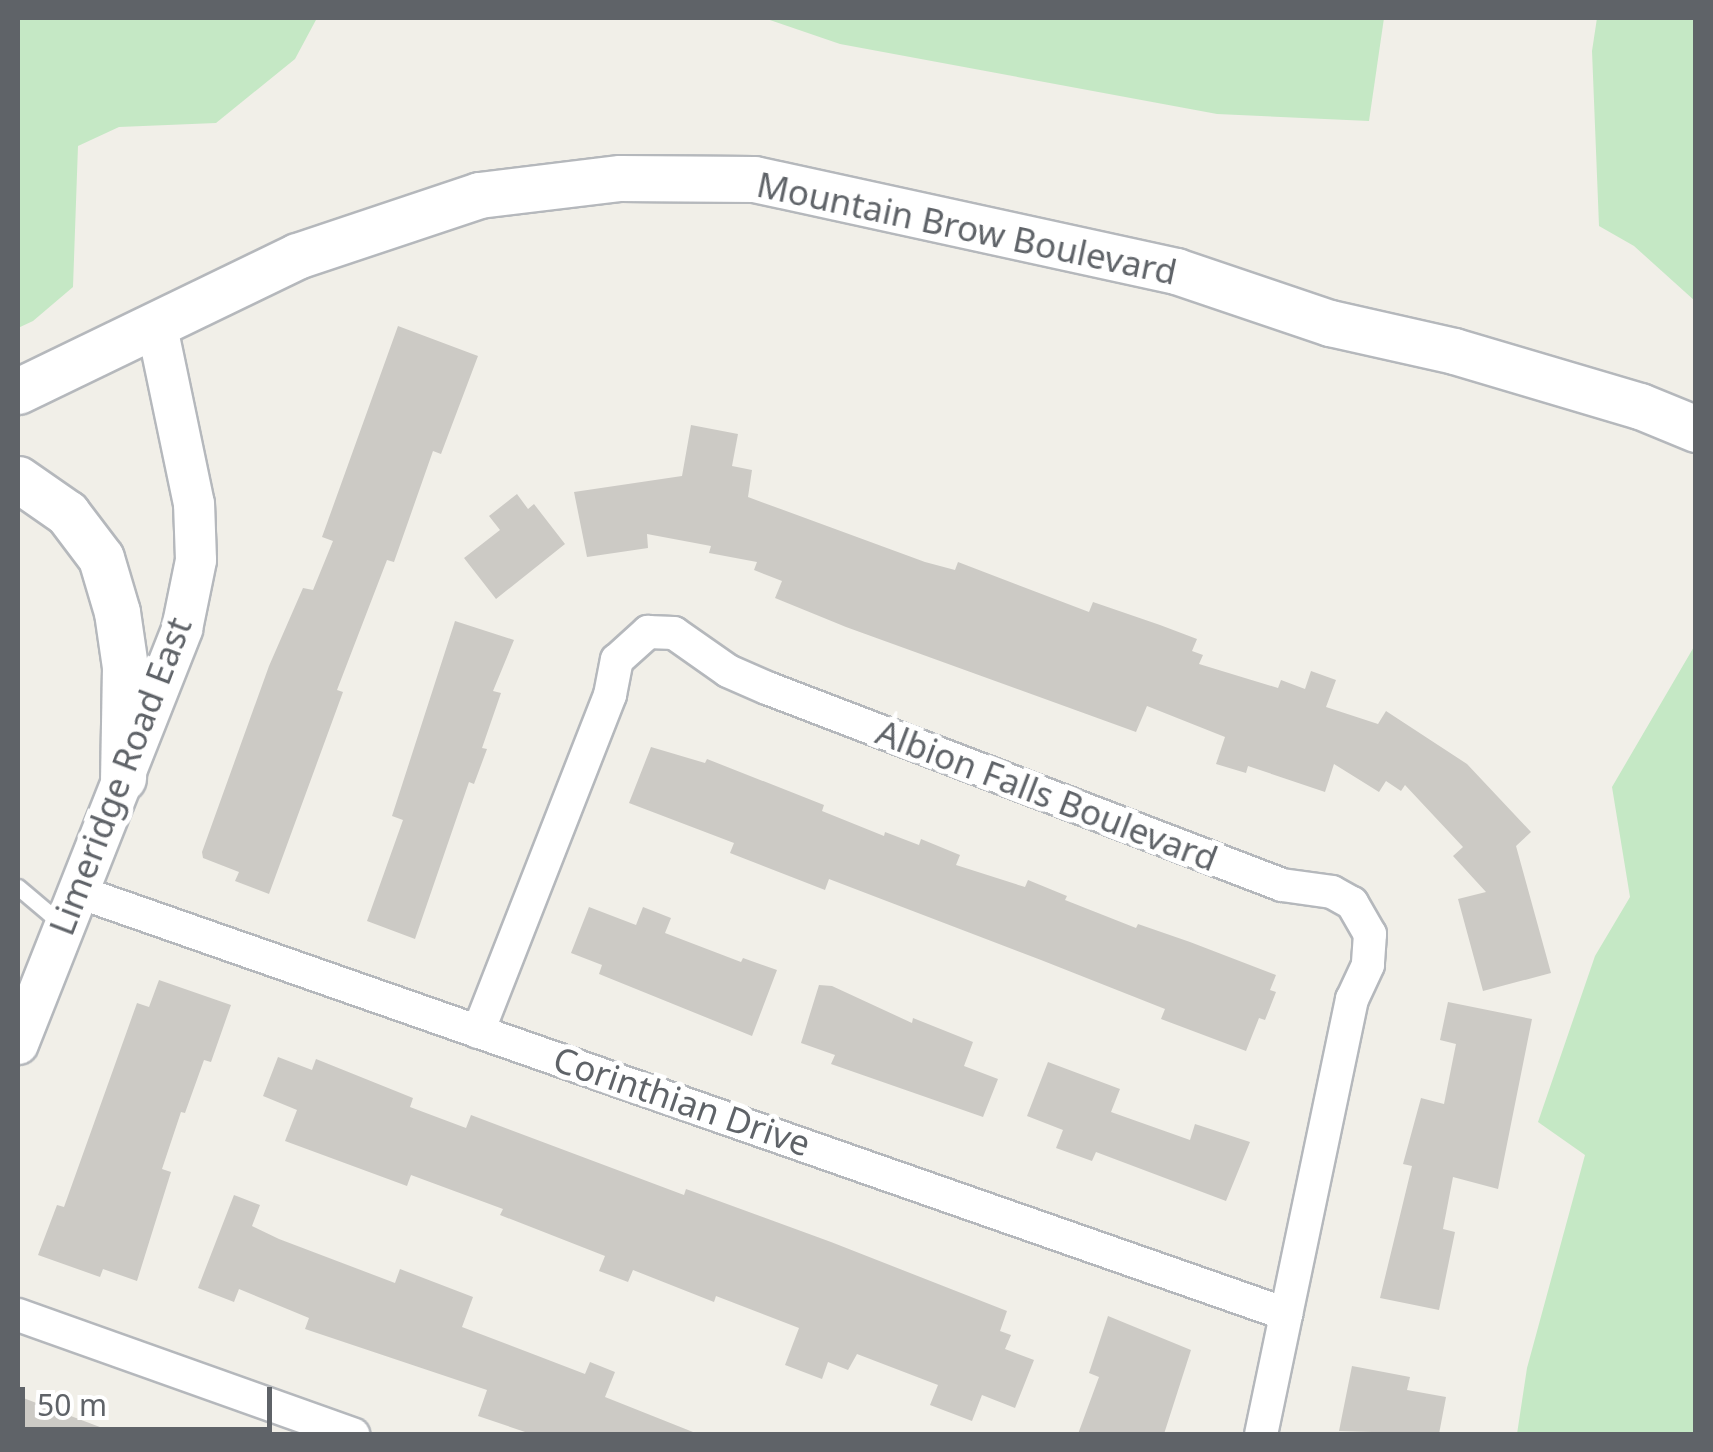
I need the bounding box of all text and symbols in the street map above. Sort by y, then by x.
street label: Mountain Brow Boulevard [753,163,1181,293]
street label: Limeridge Road East [40,611,200,941]
street label: Albion Falls Boulevard [871,711,1223,879]
street label: Corinthian Drive [548,1037,816,1165]
scale bar [25,1367,278,1429]
text: 50 m [37,1384,107,1425]

